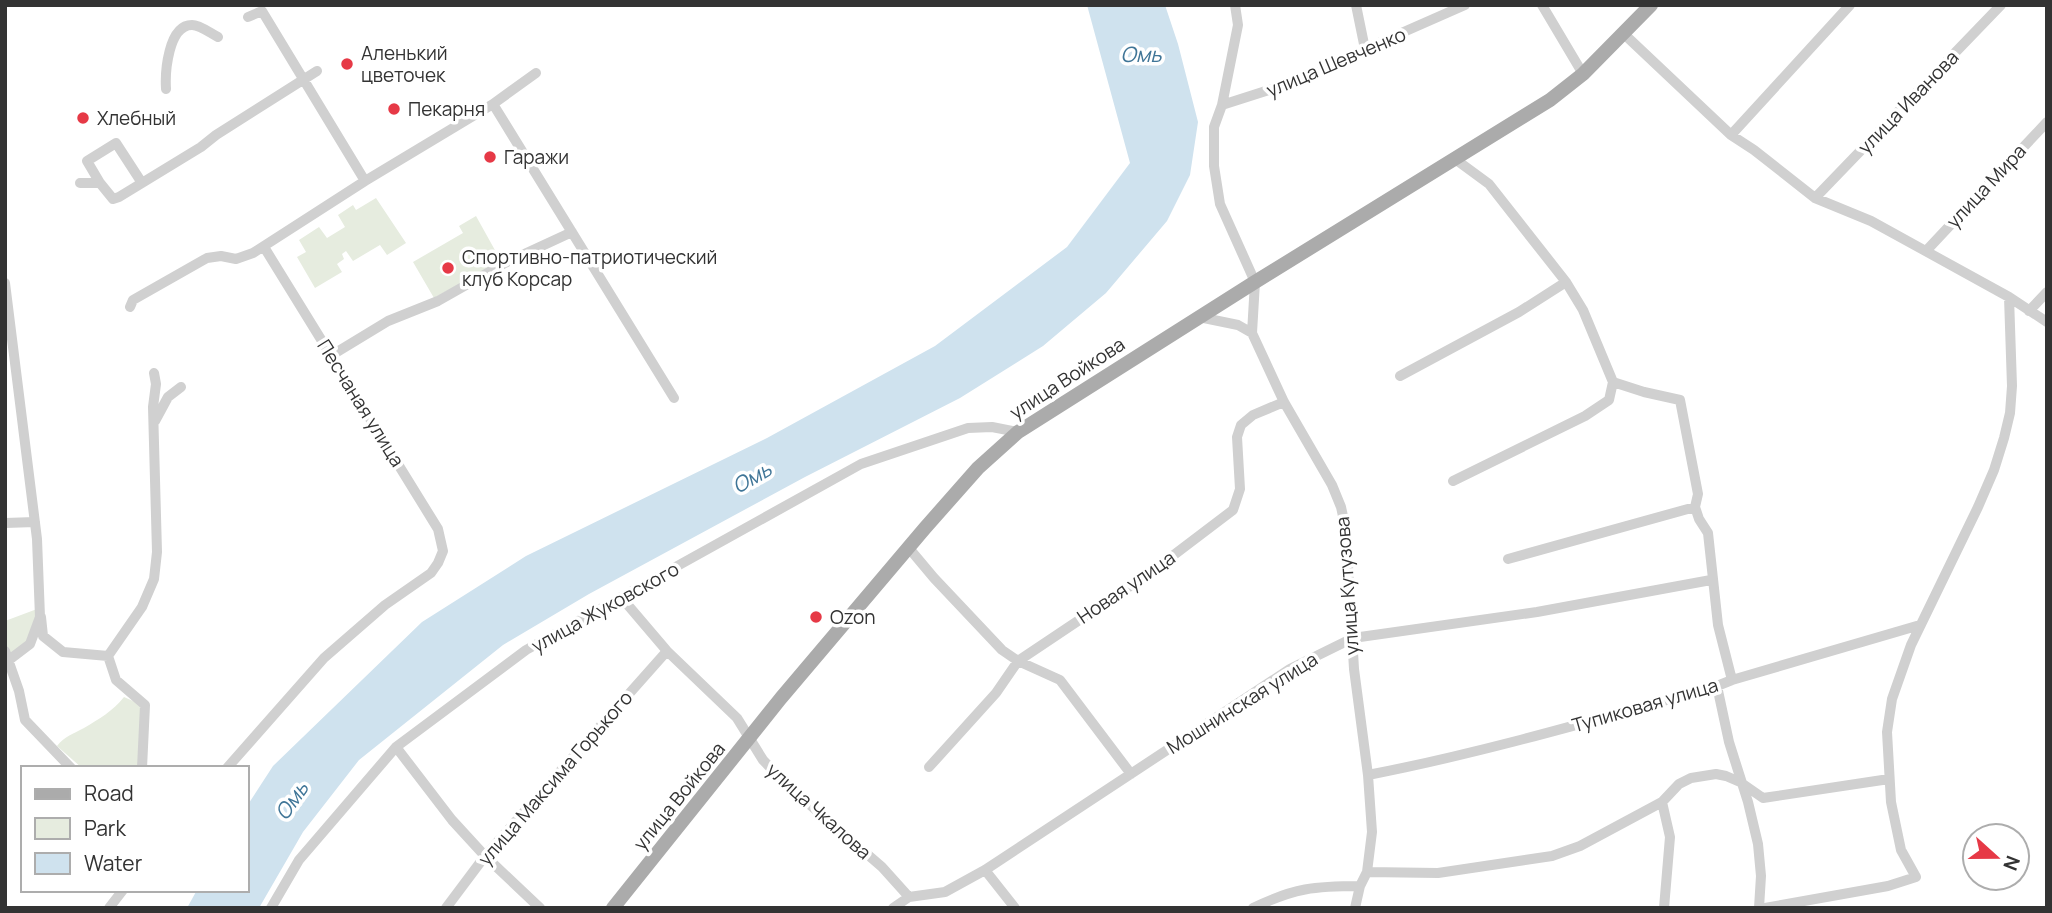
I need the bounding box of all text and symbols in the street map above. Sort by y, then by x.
street label: улица Шевченко [1262,21,1410,103]
place label: Аленький цветочек [361,40,448,88]
water label: Омь [1121,40,1162,68]
street label: улица Иванова [1852,45,1964,159]
marker: Аленький цветочек [339,56,355,72]
place label: Пекарня [408,96,485,122]
marker: Пекарня [386,101,402,117]
place label: Хлебный [97,105,176,131]
marker: Хлебный [75,110,91,126]
street label: улица Мира [1940,138,2032,234]
place label: Гаражи [504,144,569,170]
marker: Гаражи [482,149,498,165]
place label: Спортивно-патриотический клуб Корсар [462,244,717,292]
marker: Спортивно-патриотический клуб Корсар [440,260,456,276]
street label: улица Войкова [1004,331,1130,425]
street label: Песчаная улица [311,334,411,472]
water label: Омь [727,454,777,499]
street label: улица Кутузова [1329,516,1365,656]
street label: Новая улица [1072,545,1180,629]
street label: улица Жуковского [527,556,683,658]
place label: Ozon [830,604,876,630]
marker: Ozon [808,609,824,625]
street label: Мошнинская улица [1162,646,1322,760]
street label: Тупиковая улица [1569,672,1721,738]
street label: улица Максима Горького [472,685,638,871]
street label: улица Войкова [627,736,731,856]
street label: улица Чкалова [761,757,877,865]
legend [21,766,248,892]
water label: Омь [268,775,315,825]
text: Road [84,779,134,807]
text: Park [84,814,126,842]
north arrow [1961,822,2031,892]
text: Water [84,849,143,877]
text: N [1997,852,2026,874]

